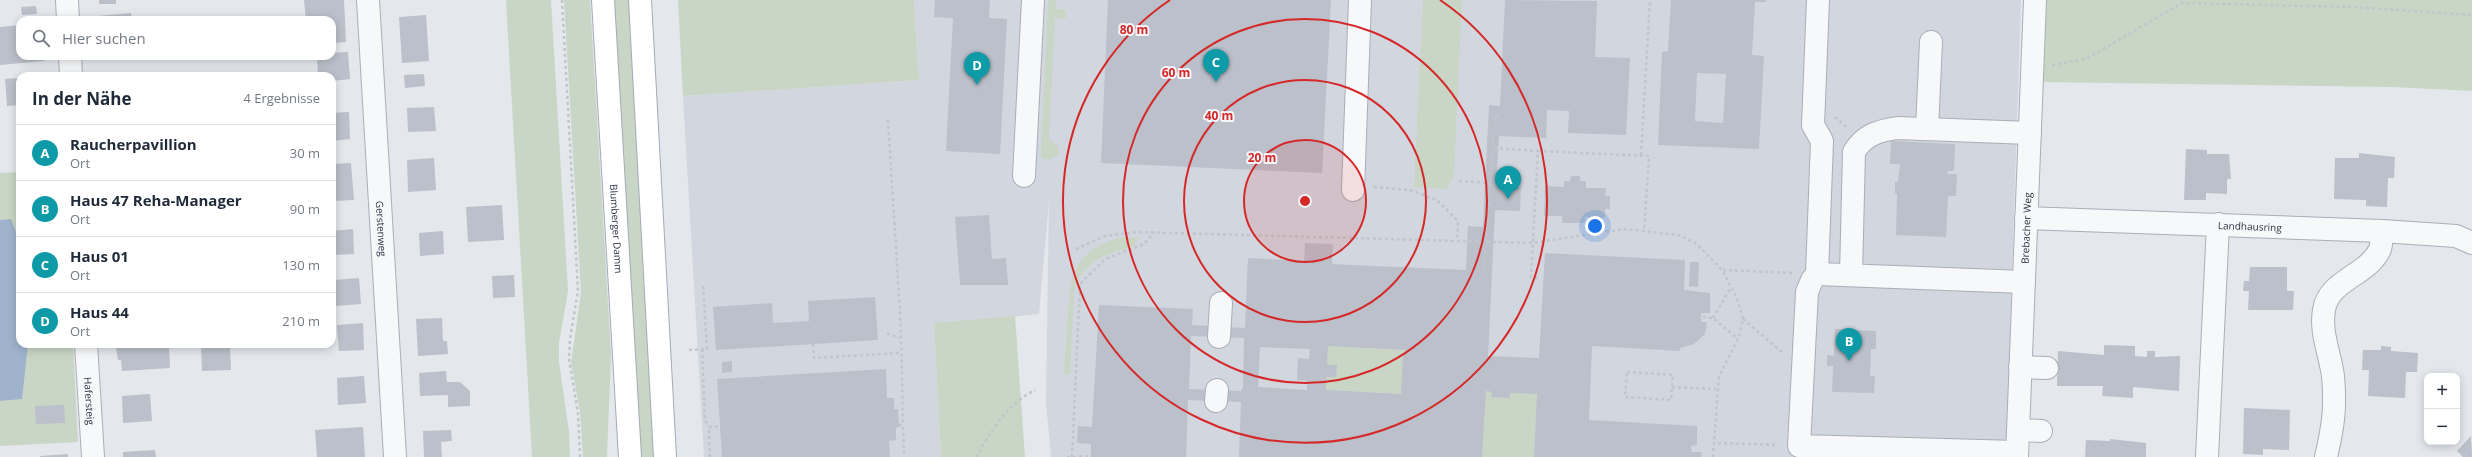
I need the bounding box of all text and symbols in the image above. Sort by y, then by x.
search box [16,16,336,60]
text: 80 m [1120,21,1148,38]
icon: search [30,27,52,49]
text: Hier suchen [62,28,146,48]
pin: C [1203,49,1229,82]
pin: D [964,52,990,85]
text: 60 m [1162,64,1190,81]
text: In der Nähe [32,87,131,110]
text: 4 Ergebnisse [243,89,320,107]
text: 40 m [1205,107,1233,124]
text: Raucherpavillion [70,134,197,154]
text: A [41,144,49,162]
text: 30 m [290,144,320,162]
text: 20 m [1248,149,1276,166]
text: Ort [70,154,90,172]
pin: A [1495,166,1521,199]
street label: Blumberger Damm [607,184,626,274]
text: Haus 47 Reha-Manager [70,190,242,210]
street label: Brebacher Weg [2018,192,2034,264]
centre of rings [1298,194,1312,208]
text: B [41,200,49,218]
text: 90 m [290,200,320,218]
street label: Gerstenweg [373,200,390,257]
text: Ort [70,210,90,228]
your location [1585,216,1605,236]
street label: Landhausring [2218,218,2283,234]
text: Haus 01 [70,246,129,266]
text: C [41,256,49,274]
text: 130 m [282,256,320,274]
text: Ort [70,266,90,284]
text: Haus 44 [70,302,129,322]
text: D [40,312,50,330]
text: 210 m [282,312,320,330]
text: Ort [70,322,90,340]
pin: B [1836,328,1862,361]
map controls [2424,373,2460,445]
button: + [2424,373,2460,409]
street label: Hafersteig [81,377,98,426]
button: − [2424,409,2460,445]

